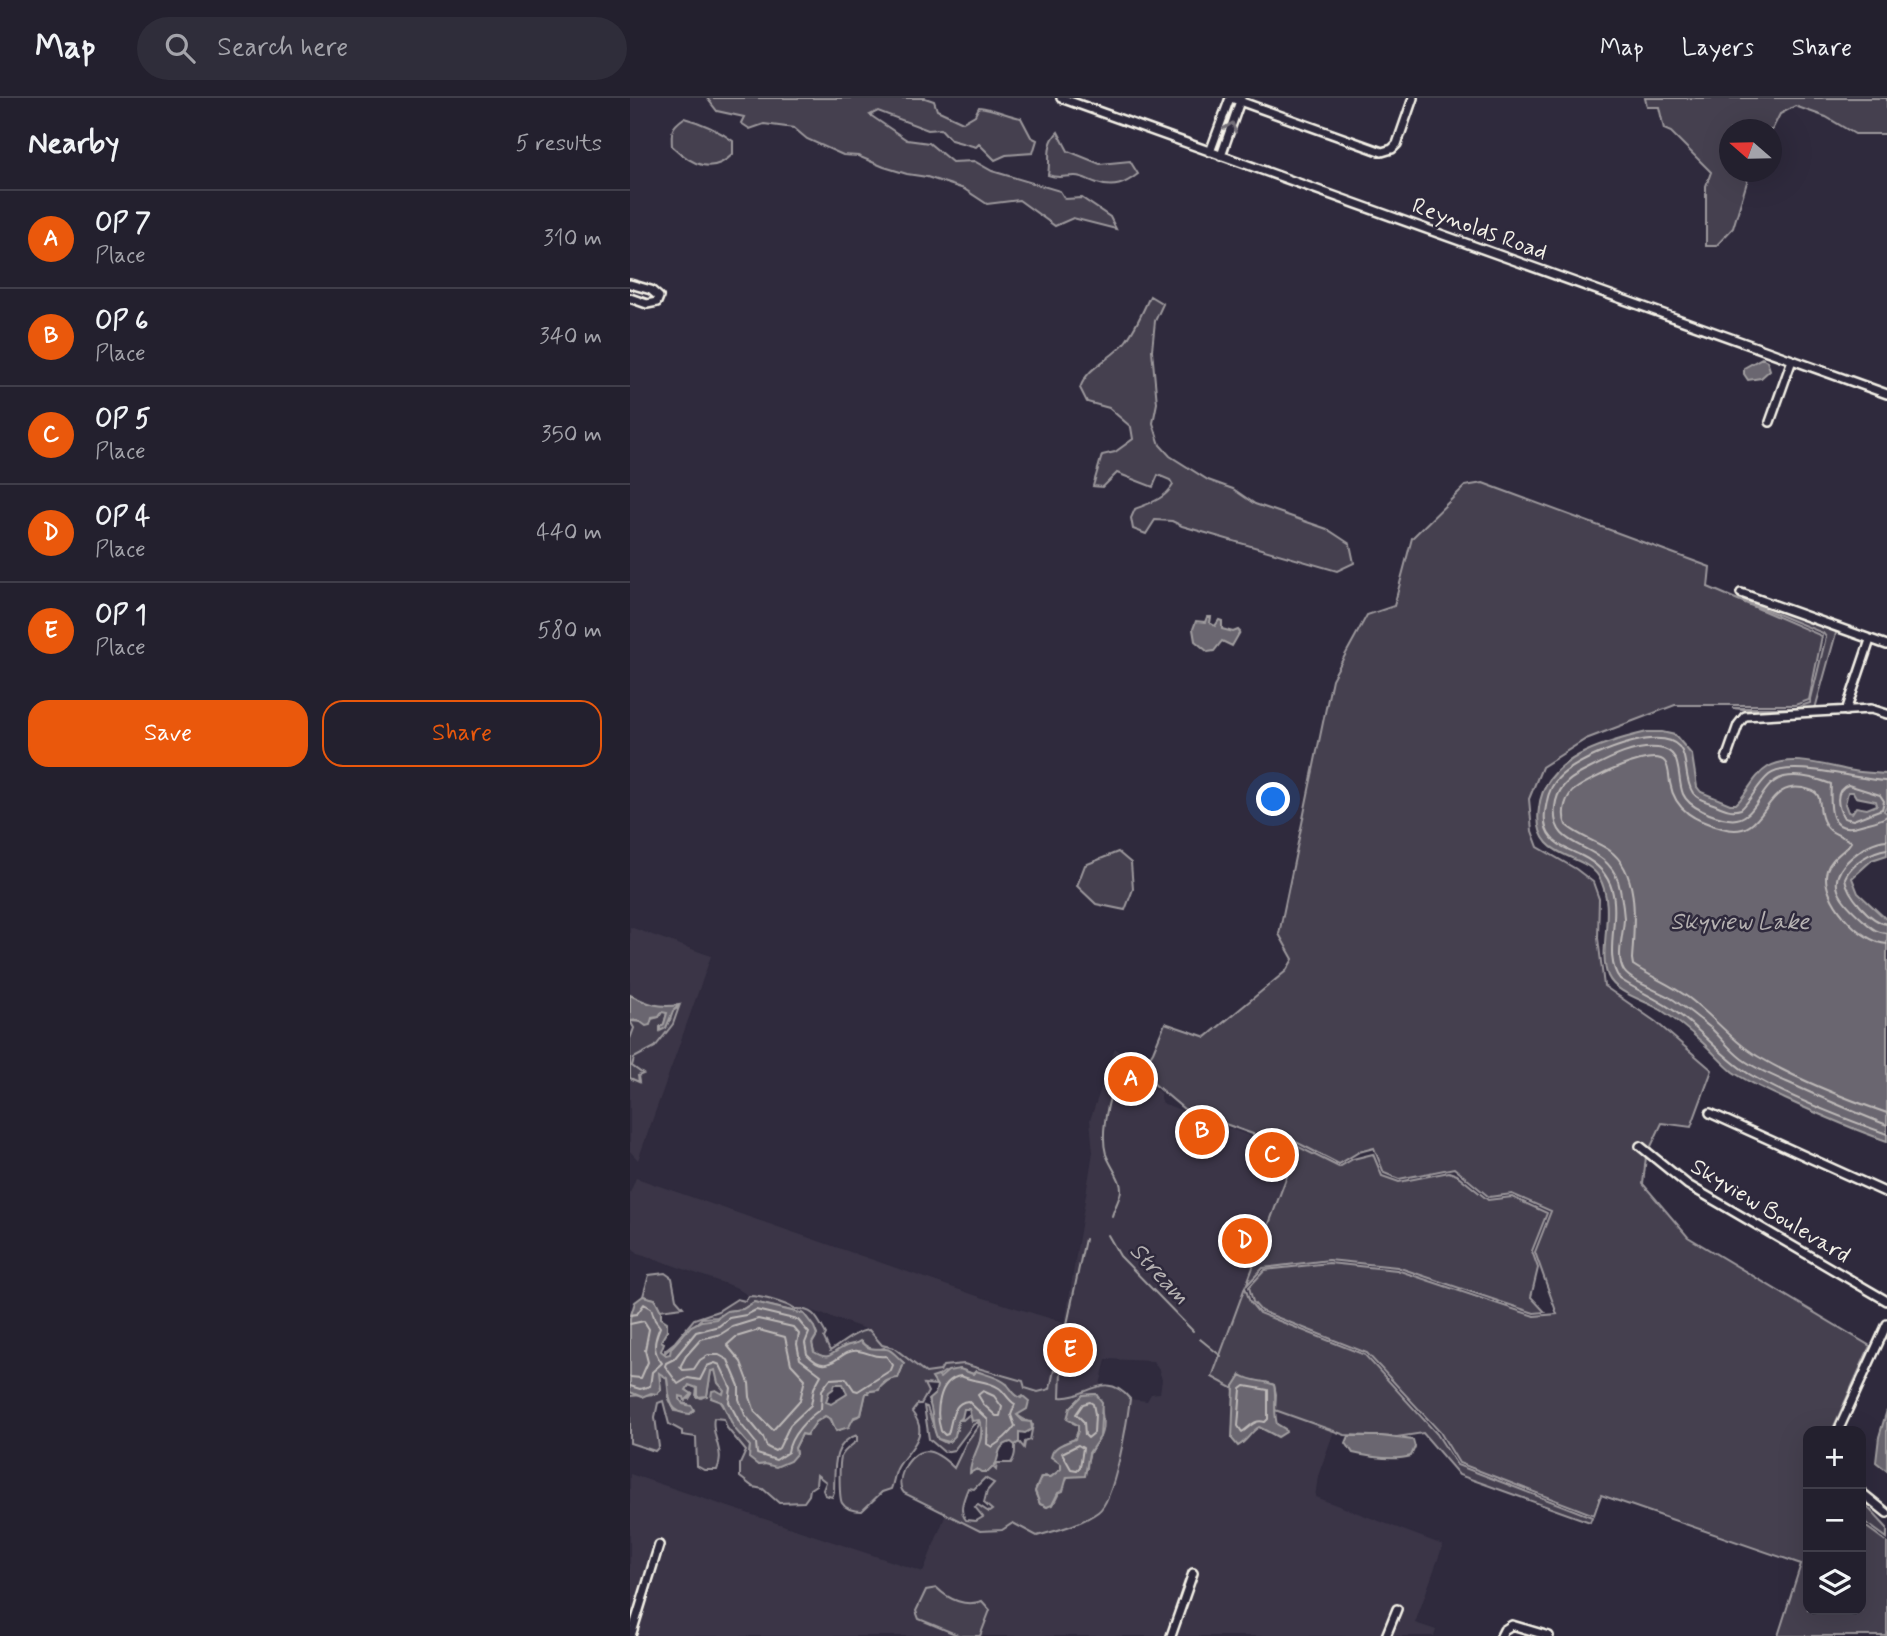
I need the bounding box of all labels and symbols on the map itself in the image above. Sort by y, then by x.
north arrow [1719,119,1782,182]
one-way arrow [1223,122,1237,134]
street label: Reynolds Road [1408,192,1551,268]
your location [1256,782,1290,816]
water label: Skyview Lake [1670,907,1811,938]
pin: A [1108,1053,1154,1105]
pin: B [1179,1106,1225,1158]
pin: C [1249,1129,1295,1181]
street label: Skyview Boulevard [1685,1152,1855,1271]
pin: D [1222,1215,1268,1267]
water label: Stream [1122,1236,1196,1312]
pin: E [1047,1324,1093,1376]

